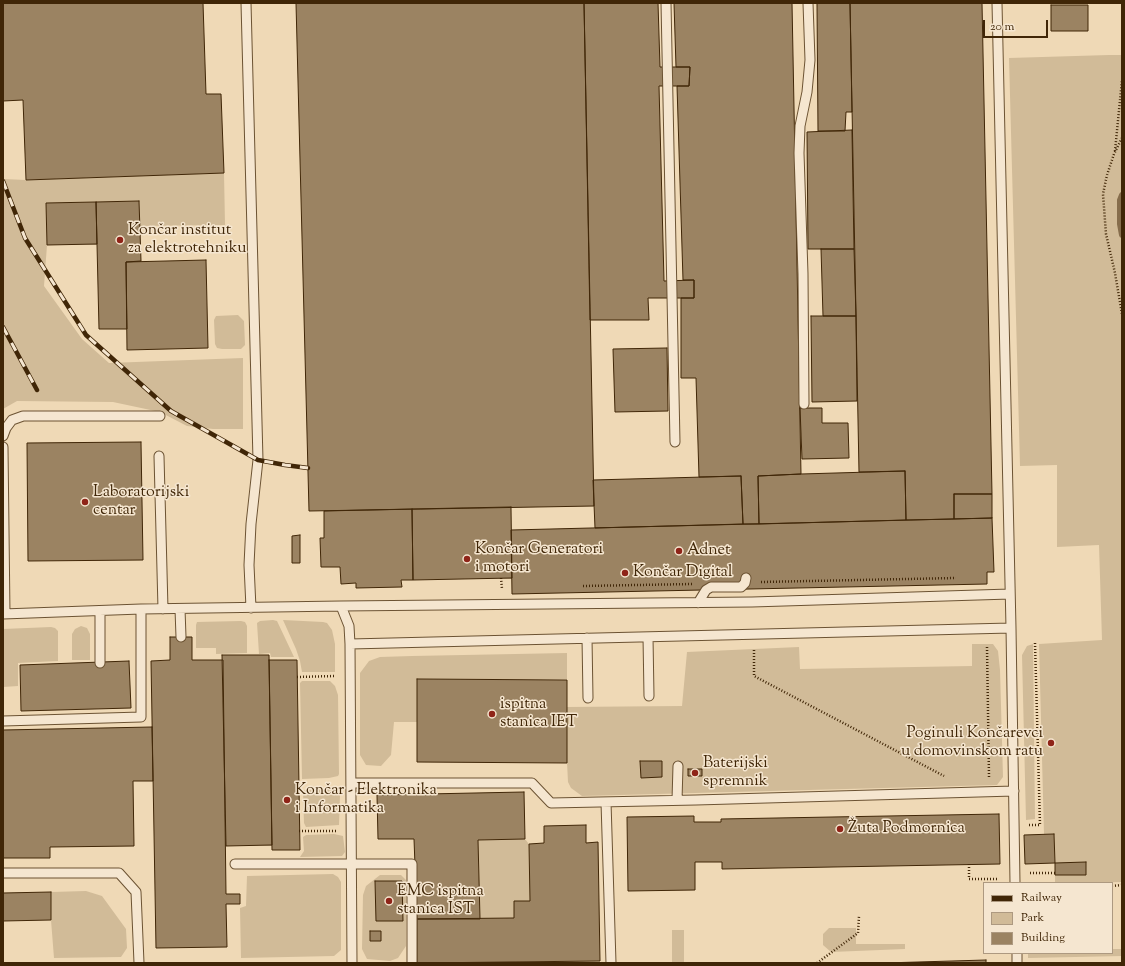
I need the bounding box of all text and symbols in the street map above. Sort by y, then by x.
scale bar [985,12,1050,38]
text: 20 m [990,18,1014,36]
place label: Končar institut za elektrotehniku [128,221,246,259]
marker: Končar institut za elektrotehniku [115,235,125,245]
place label: Laboratorijski centar [93,483,189,521]
marker: Laboratorijski centar [80,497,90,507]
place label: Končar Generatori i motori [475,540,603,578]
place label: Adnet [687,541,730,561]
marker: Adnet [674,546,684,556]
marker: Končar Generatori i motori [462,554,472,564]
place label: Končar Digital [633,563,732,583]
marker: Končar Digital [620,568,630,578]
place label: ispitna stanica IET [500,695,577,733]
marker: ispitna stanica IET [487,709,497,719]
place label: Poginuli Končarevci u domovinskom ratu [901,724,1043,762]
marker: Poginuli Končarevci u domovinskom ratu [1046,738,1056,748]
place label: Baterijski spremnik [703,754,768,792]
marker: Baterijski spremnik [690,768,700,778]
place label: Končar - Elektronika i Informatika [295,781,437,819]
marker: Končar - Elektronika i Informatika [282,795,292,805]
place label: Žuta Podmornica [848,819,965,839]
marker: Žuta Podmornica [835,824,845,834]
place label: EMC ispitna stanica IST [397,882,484,920]
legend [983,882,1113,954]
text: Railway [1021,889,1062,907]
marker: EMC ispitna stanica IST [384,896,394,906]
text: Park [1021,909,1044,927]
text: Building [1021,929,1065,947]

